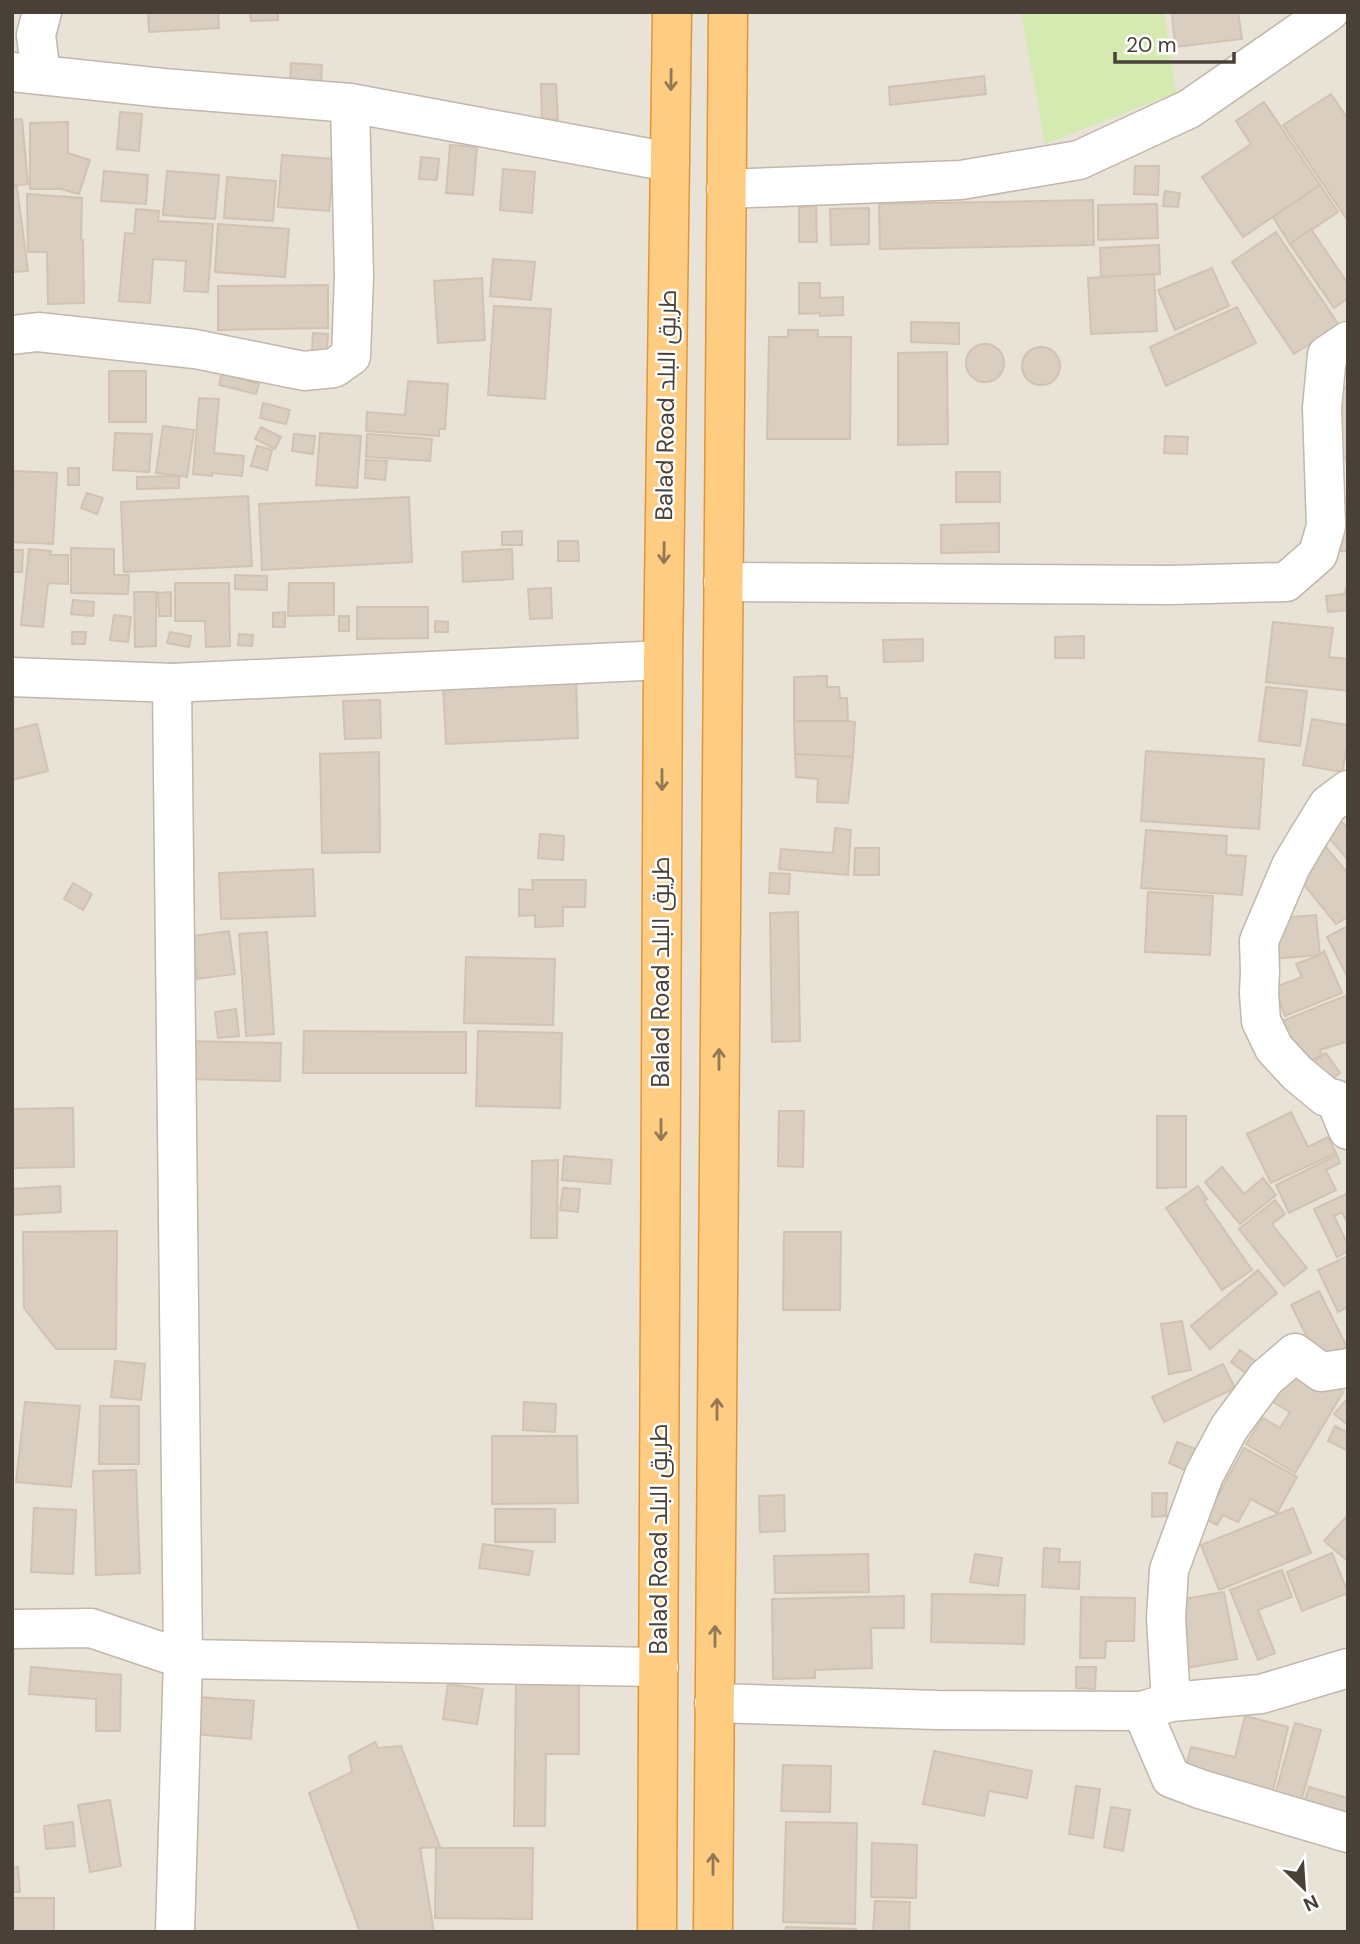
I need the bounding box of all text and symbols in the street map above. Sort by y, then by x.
scale bar [1115,21,1234,65]
text: 20 m [1126,31,1177,59]
one-way arrow [664,69,678,92]
street label: Balad Road طريق البلد [648,289,683,521]
one-way arrow [657,541,671,564]
one-way arrow [655,769,669,792]
street label: Balad Road طريق البلد [645,856,676,1088]
one-way arrow [713,1047,726,1070]
one-way arrow [654,1119,668,1142]
one-way arrow [710,1397,724,1420]
street label: Balad Road طريق البلد [643,1423,674,1655]
one-way arrow [708,1625,722,1648]
one-way arrow [706,1852,720,1875]
north arrow [1269,1853,1339,1923]
text: N [1299,1889,1323,1917]

